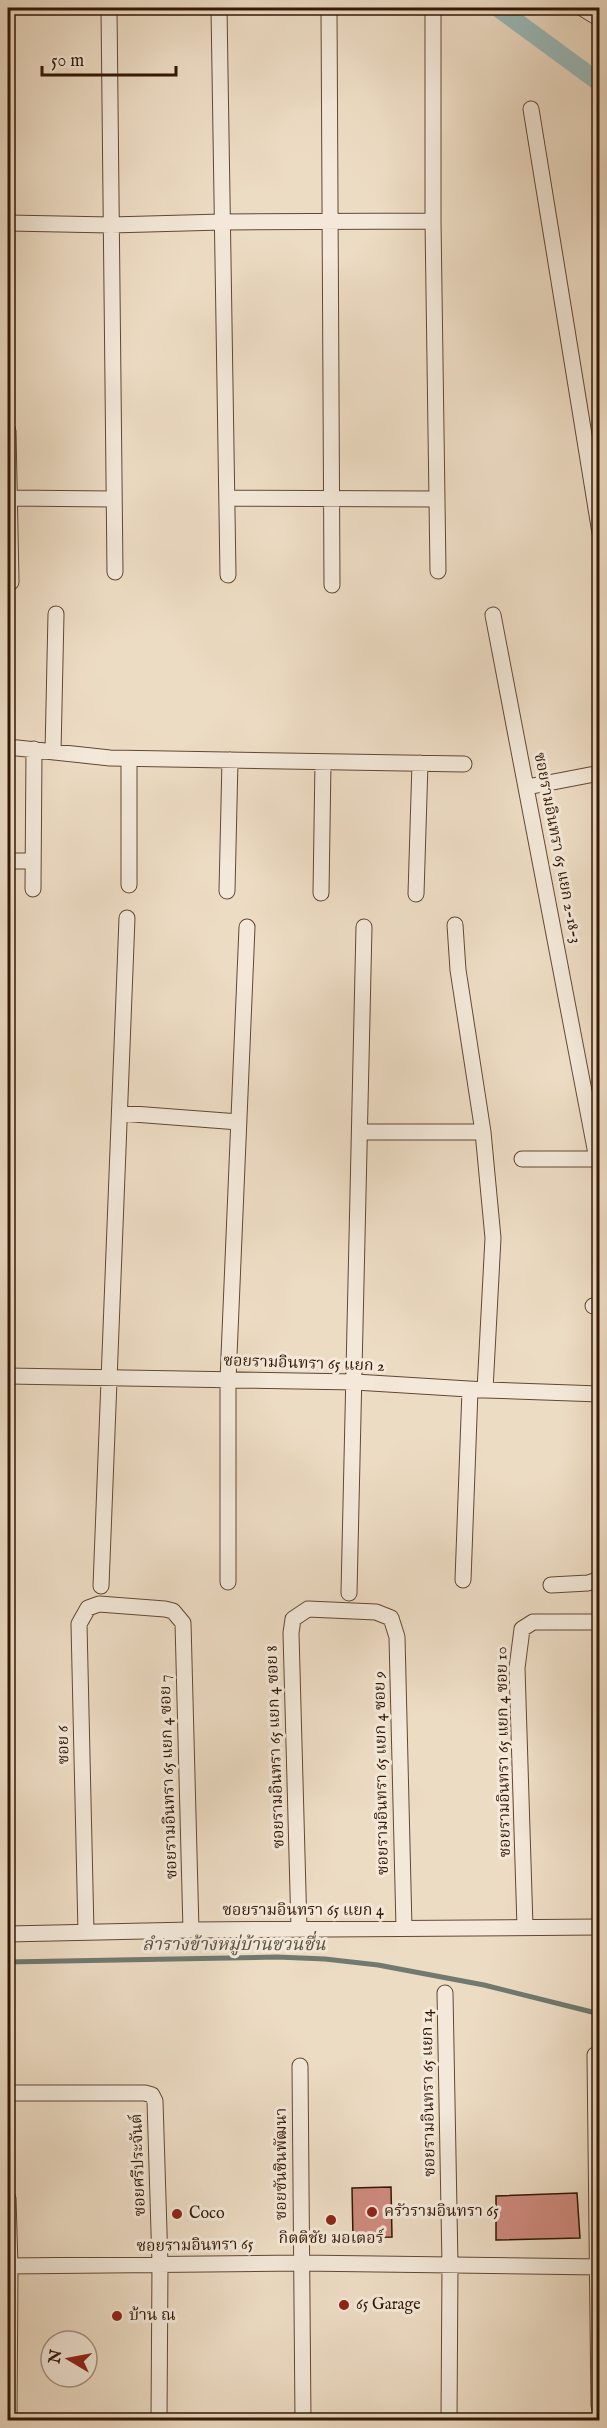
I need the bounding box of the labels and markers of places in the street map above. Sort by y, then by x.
place label: ครัวรามอินทรา 65 [384,2202,499,2222]
place label: Coco [189,2204,225,2224]
marker: ครัวรามอินทรา 65 [365,2205,379,2219]
marker: Coco [170,2207,184,2221]
marker: กิตติชัย มอเตอร์ [324,2213,338,2227]
place label: กิตติชัย มอเตอร์ [278,2228,384,2249]
place label: 65 Garage [356,2295,420,2315]
marker: 65 Garage [337,2298,351,2312]
place label: บ้าน ณ [129,2306,176,2326]
marker: บ้าน ณ [110,2309,124,2323]

